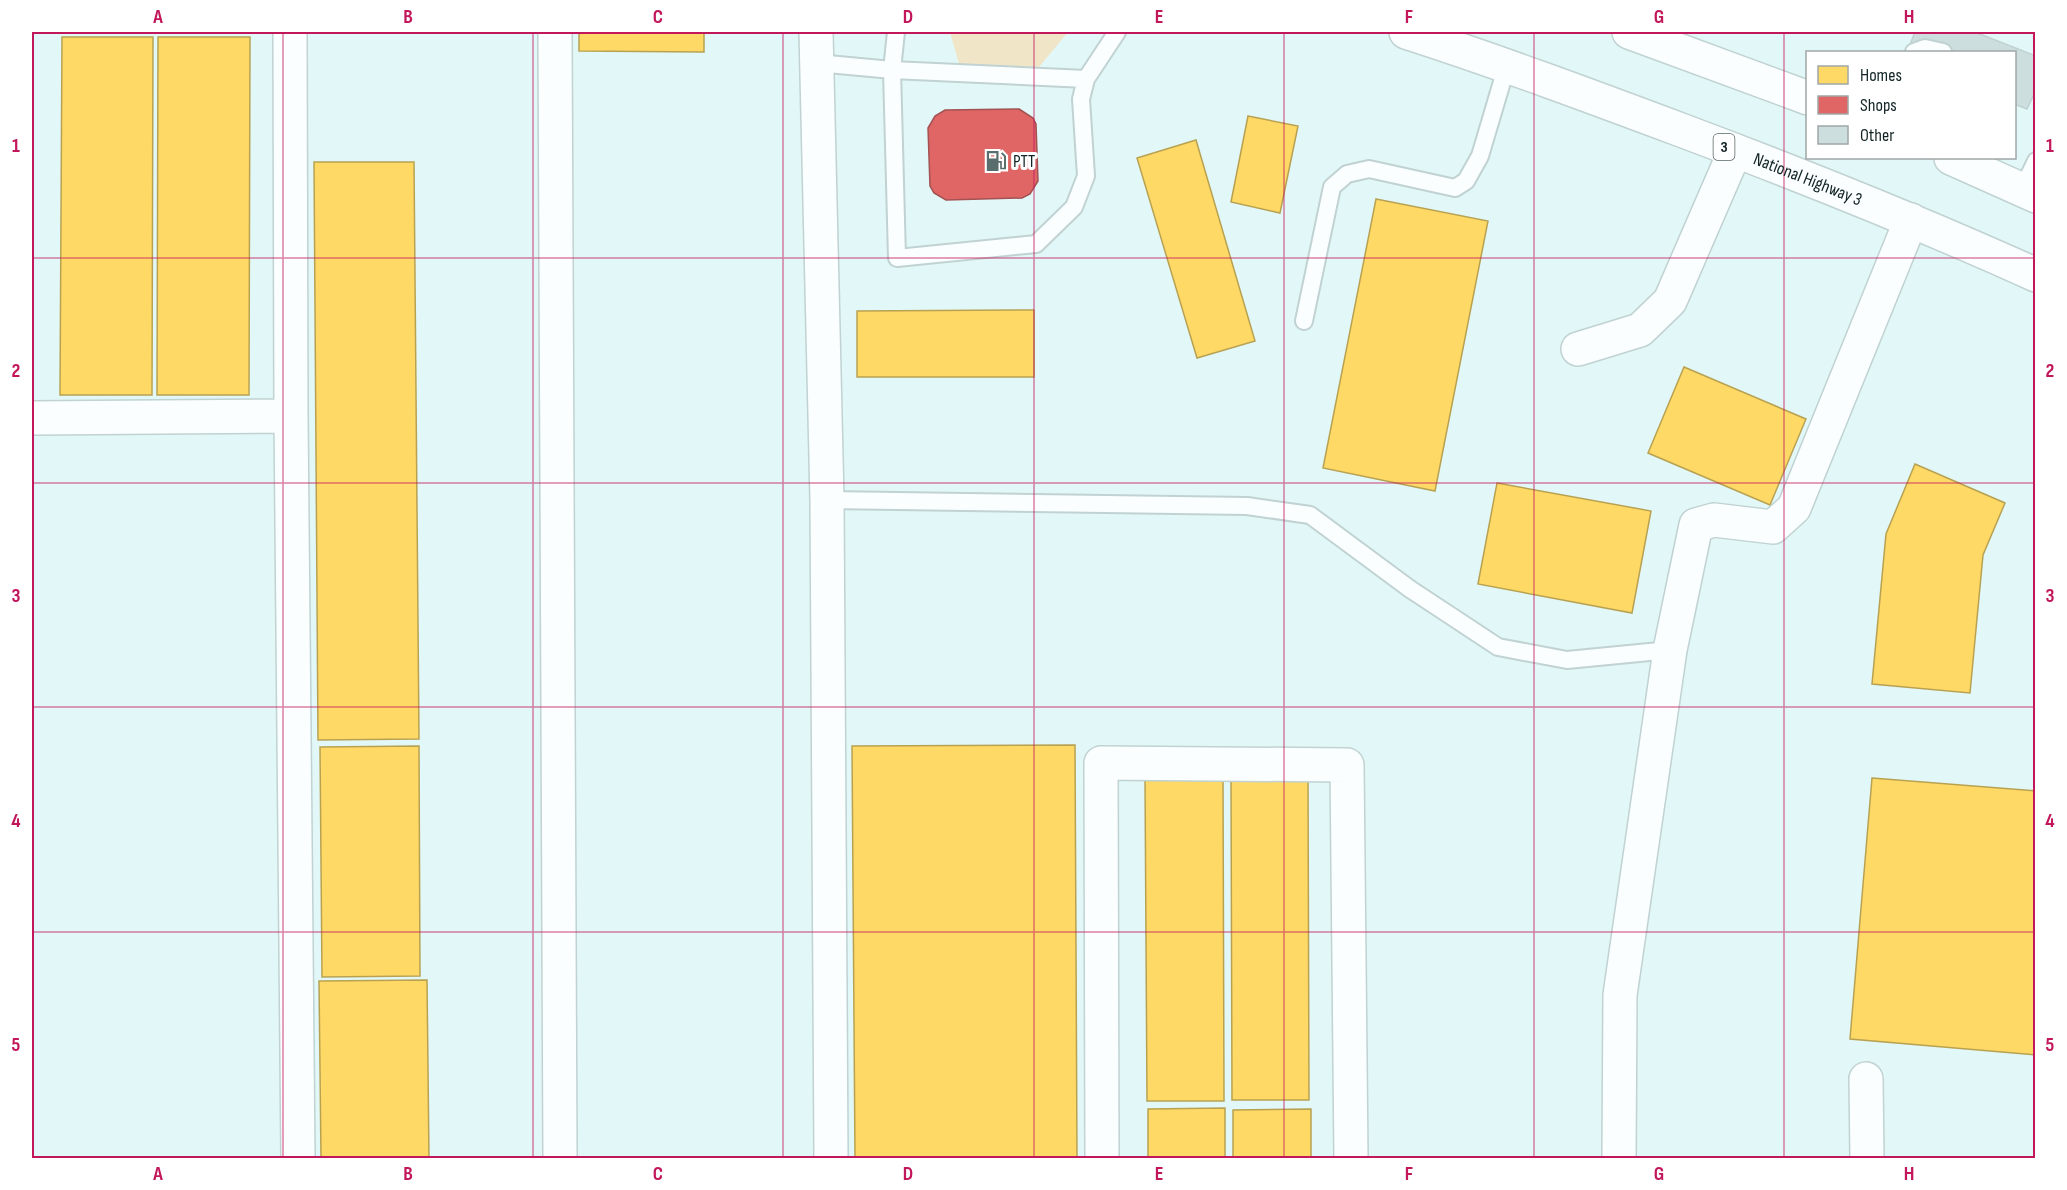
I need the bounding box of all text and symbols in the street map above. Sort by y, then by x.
text: A [152,5,163,29]
text: B [403,5,413,29]
text: C [653,5,663,29]
text: D [903,5,913,29]
text: E [1155,5,1163,29]
text: F [1405,5,1413,29]
text: G [1654,5,1664,29]
text: H [1904,5,1914,29]
legend [1806,51,2016,159]
text: Homes [1860,65,1902,86]
text: Shops [1860,95,1897,116]
text: Other [1860,125,1894,146]
text: 1 [12,134,20,158]
road number: 3 [1714,134,1734,160]
text: 1 [2046,134,2054,158]
street label: National Highway 3 [1751,148,1865,210]
fuel station icon: PTT [984,149,1008,173]
place label: PTT [1013,151,1035,172]
text: 2 [12,359,20,383]
text: 2 [2046,359,2054,383]
text: 3 [12,584,21,608]
text: 3 [2046,584,2055,608]
text: 4 [11,809,21,833]
text: 4 [2045,809,2055,833]
text: 5 [12,1033,21,1057]
text: 5 [2046,1033,2055,1057]
text: A [152,1162,163,1186]
text: B [403,1162,413,1186]
text: C [653,1162,663,1186]
text: D [903,1162,913,1186]
text: E [1155,1162,1163,1186]
text: F [1405,1162,1413,1186]
text: G [1654,1162,1664,1186]
text: H [1904,1162,1914,1186]

